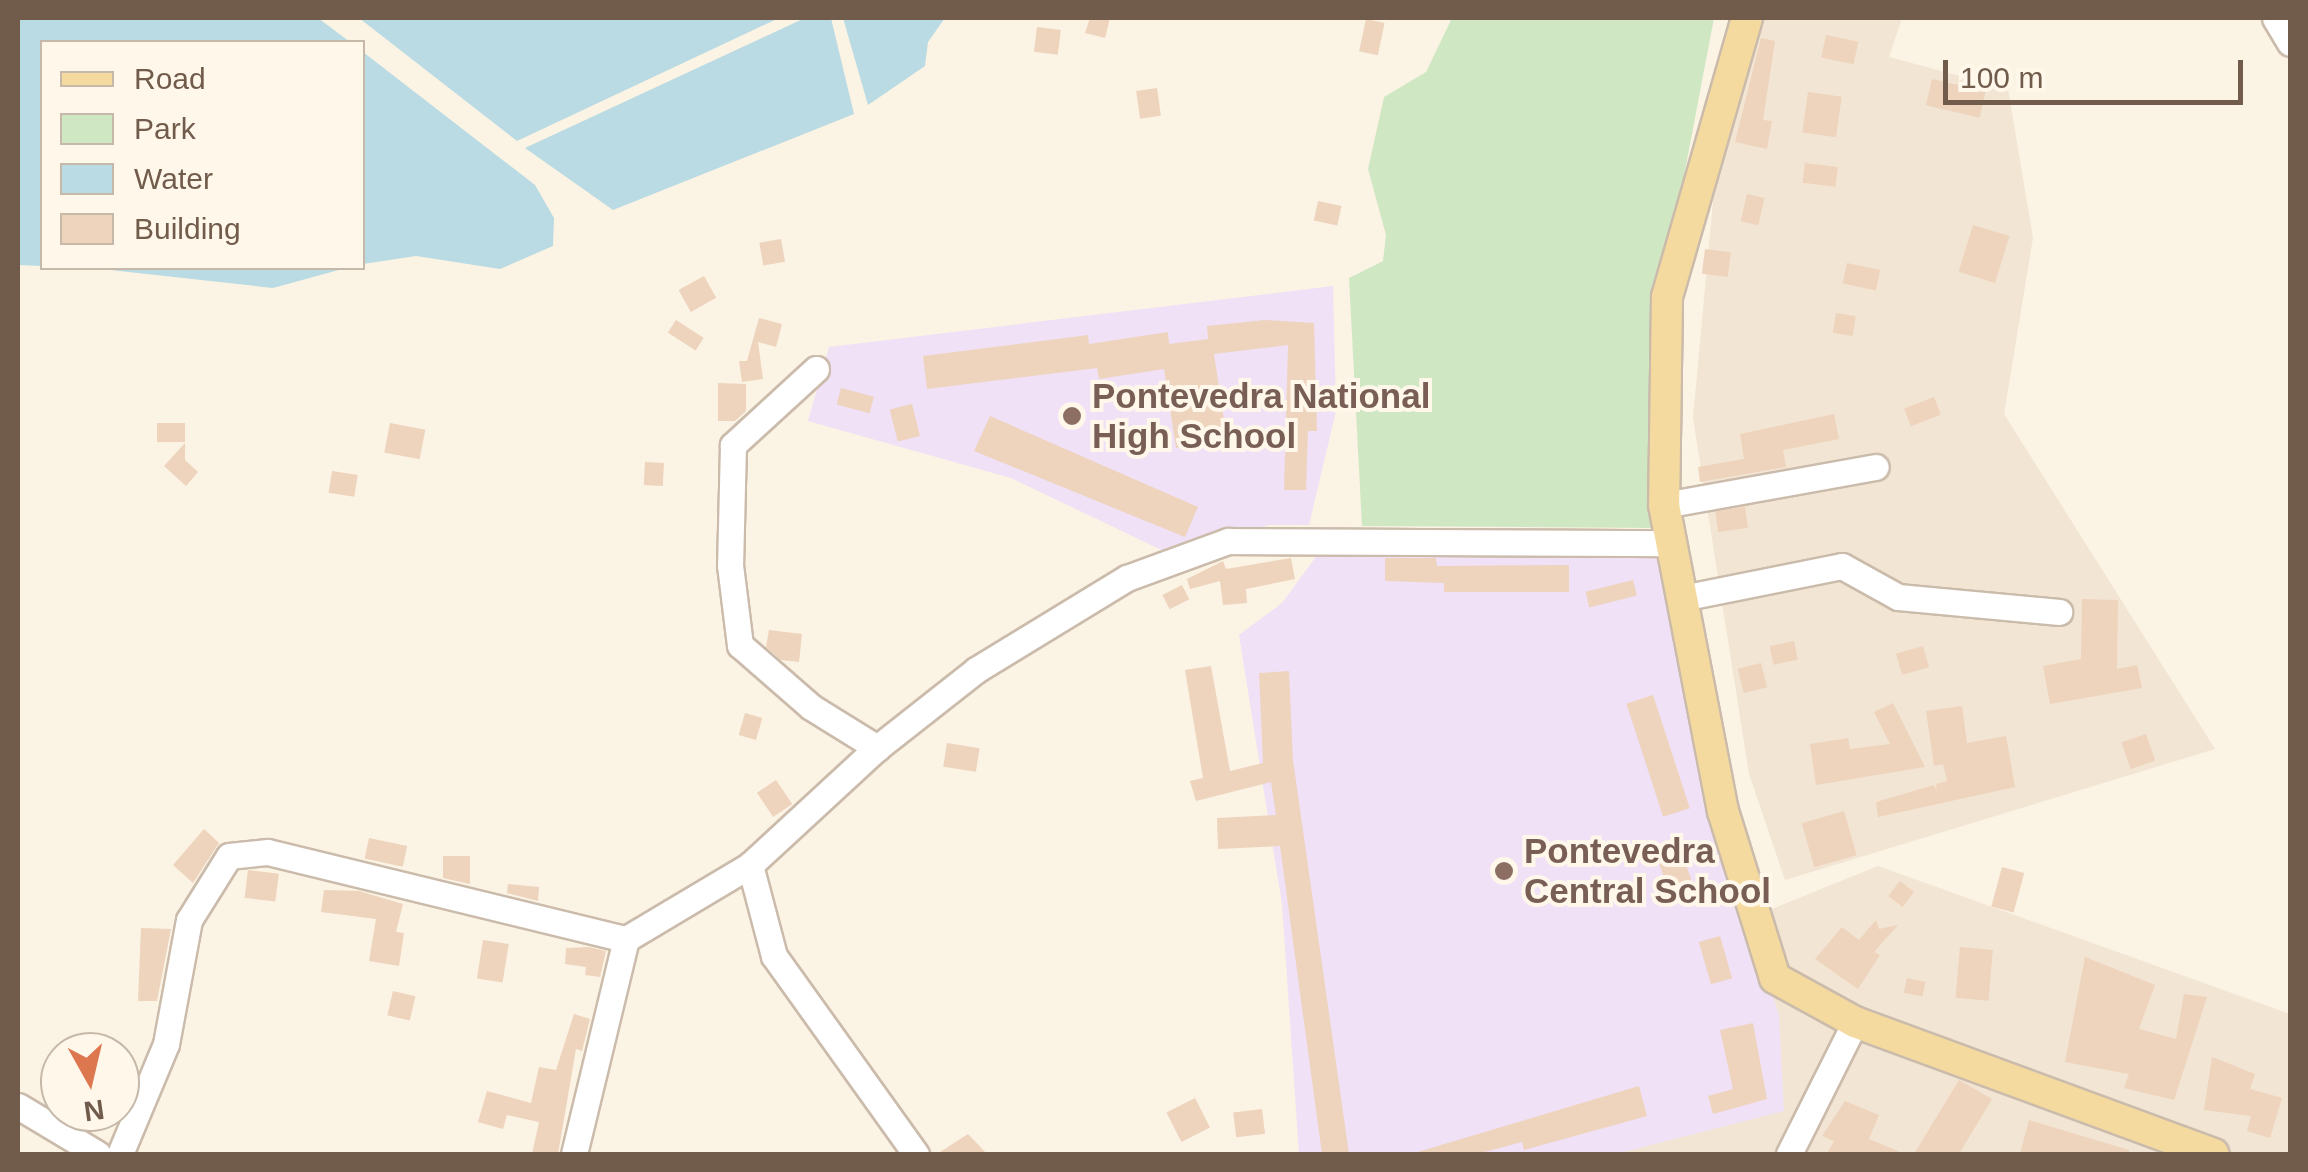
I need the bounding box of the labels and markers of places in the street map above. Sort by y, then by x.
place label: Pontevedra National High School [1092,375,1430,457]
marker: Pontevedra National High School [1061,405,1083,427]
place label: Pontevedra Central School [1524,830,1771,912]
marker: Pontevedra Central School [1493,860,1515,882]

